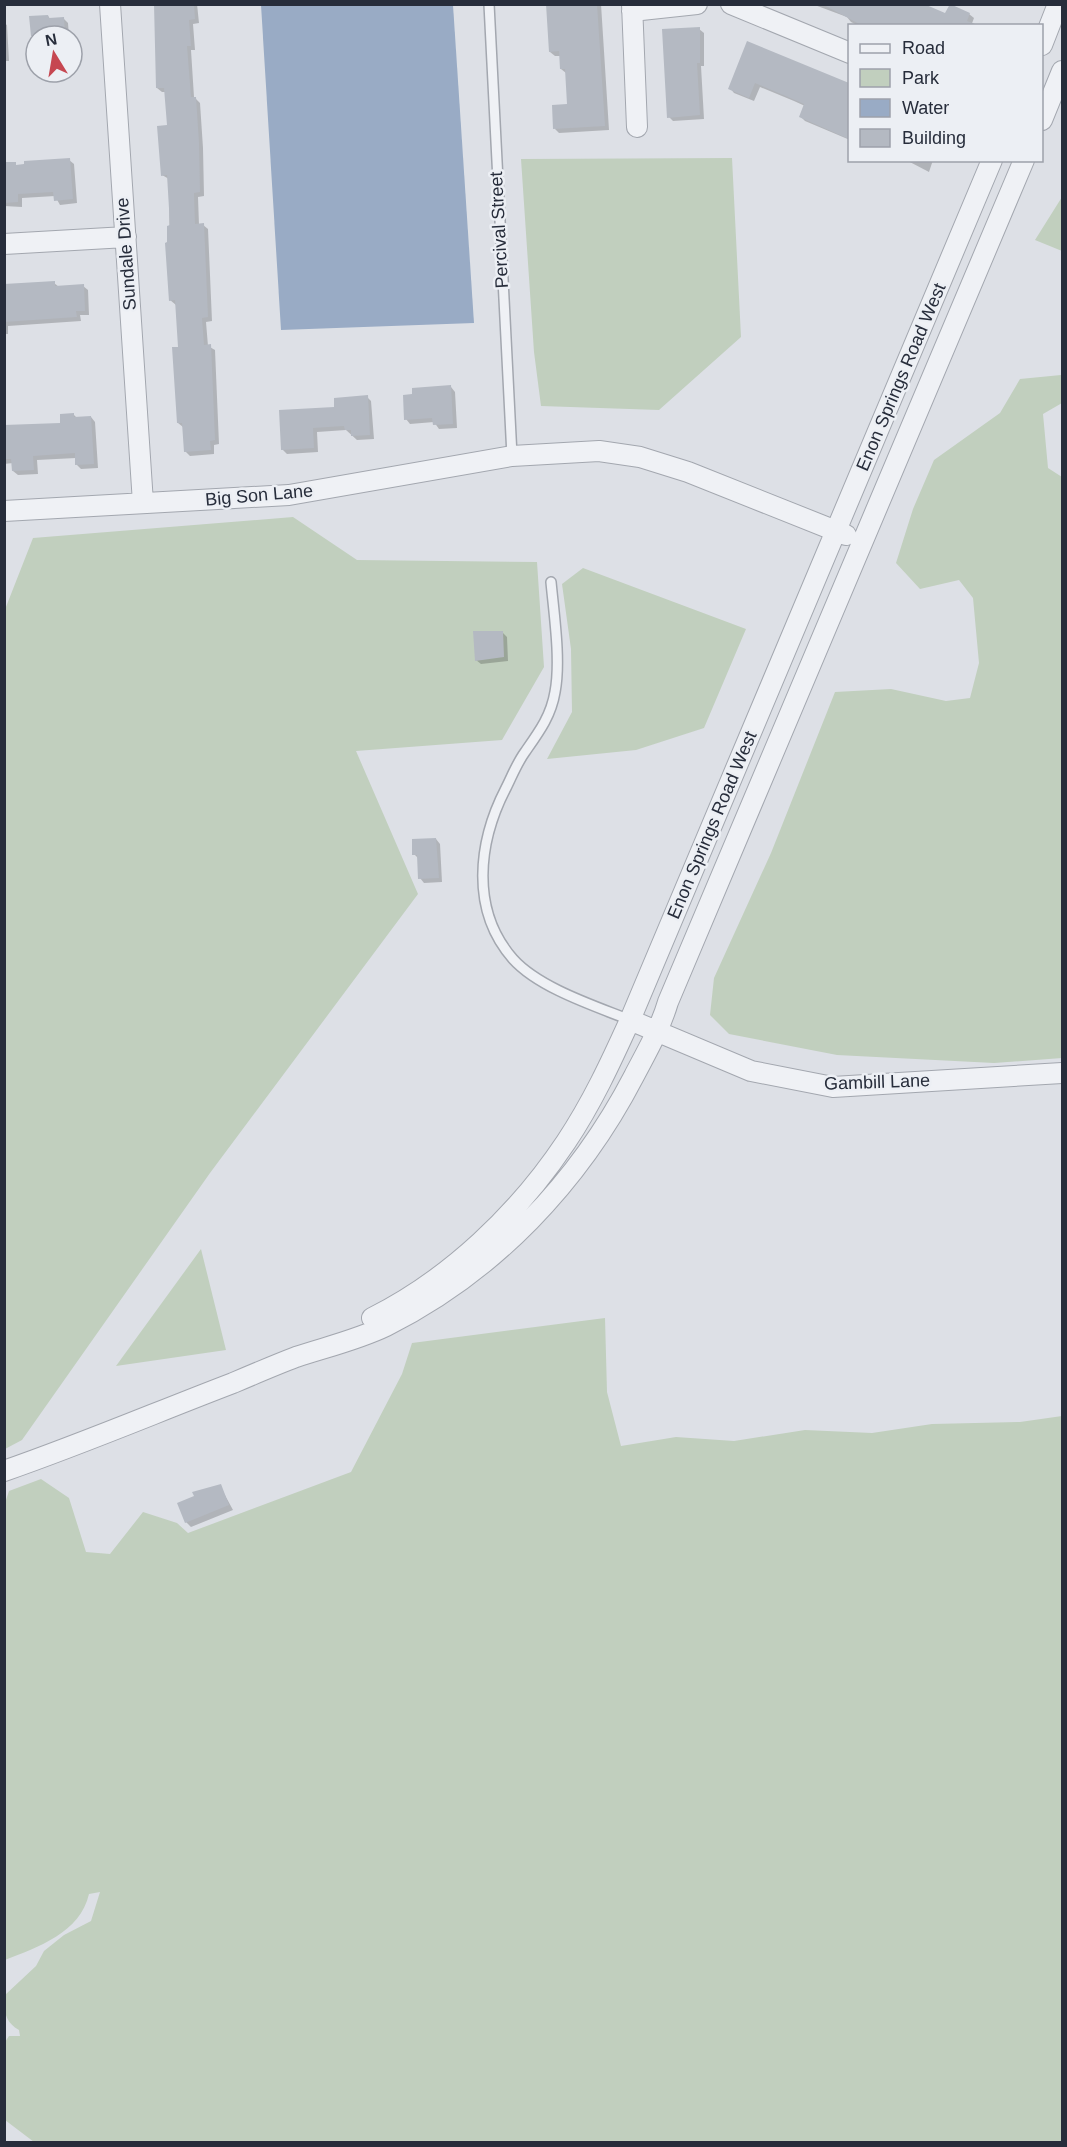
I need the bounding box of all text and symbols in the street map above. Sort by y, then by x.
north arrow [24,24,84,84]
legend [848,24,1043,162]
text: N [44,30,59,49]
text: Road [902,38,945,58]
text: Park [902,68,940,88]
text: Water [902,98,949,118]
text: Building [902,128,966,148]
street label: Percival Street [486,171,512,289]
street label: Sundale Drive [112,197,140,311]
street label: Enon Springs Road West [852,280,950,474]
street label: Big Son Lane [204,480,314,510]
street label: Enon Springs Road West [663,728,761,922]
street label: Gambill Lane [824,1070,930,1094]

